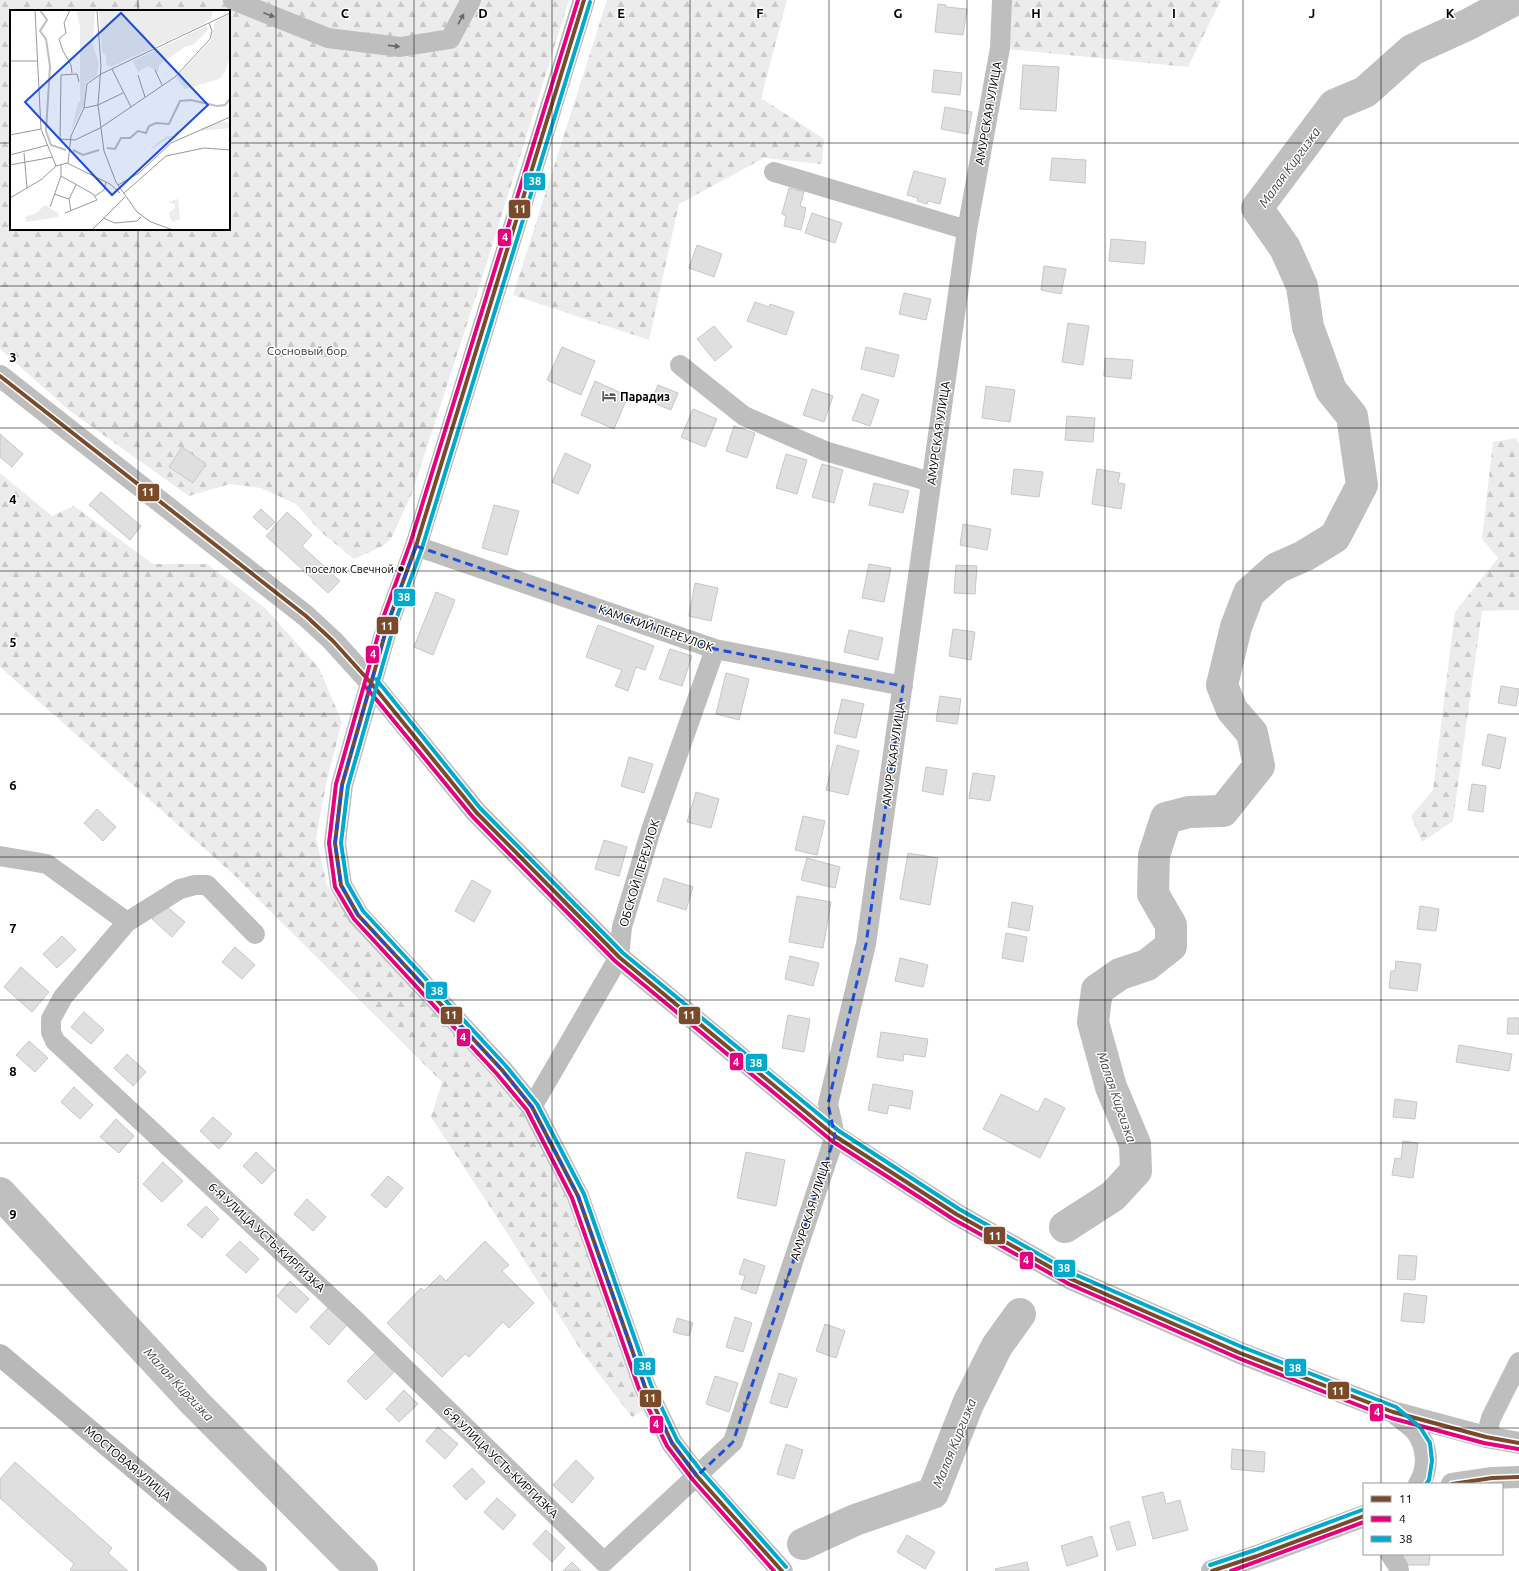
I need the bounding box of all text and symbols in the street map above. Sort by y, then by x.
text: C [341,6,350,20]
text: D [478,6,488,20]
text: E [617,6,625,20]
text: F [756,6,764,20]
text: G [894,6,903,20]
text: H [1031,6,1041,20]
text: I [1172,6,1176,20]
text: J [1309,6,1315,20]
text: K [1446,6,1455,20]
inset map [10,10,230,230]
one-way arrow [264,13,276,19]
one-way arrow [458,13,464,25]
one-way arrow [388,43,400,50]
street label: АМУРСКАЯ УЛИЦА [972,60,1004,166]
water label: Малая Киргизка [1255,125,1323,209]
line badge: 38 [523,172,546,191]
text: 38 [529,175,541,187]
line badge: 11 [508,199,531,219]
text: 11 [514,203,526,215]
line badge: 4 [497,228,512,247]
text: 4 [502,231,508,243]
park label: Сосновый бор [267,344,347,357]
text: 3 [9,350,17,364]
street label: АМУРСКАЯ УЛИЦА [924,380,952,486]
hotel icon: Парадиз [601,388,617,404]
place label: Парадиз [620,390,670,403]
line badge: 11 [137,483,160,502]
text: 11 [142,486,154,498]
text: 4 [9,492,17,506]
place label: поселок Свечной [305,563,394,575]
marker: поселок Свечной [396,564,406,574]
line badge: 38 [393,588,416,607]
text: 38 [398,591,410,603]
street label: КАМСКИЙ ПЕРЕУЛОК [597,602,716,654]
line badge: 11 [376,616,399,635]
text: 11 [381,620,393,632]
text: 5 [9,635,17,649]
line badge: 4 [365,645,380,664]
text: 4 [370,648,376,660]
street label: АМУРСКАЯ УЛИЦА [879,701,907,807]
text: 6 [9,778,17,792]
street label: ОБСКОЙ ПЕРЕУЛОК [616,817,662,928]
text: 7 [9,921,17,935]
line badge: 38 [425,981,448,1000]
text: 38 [431,985,443,997]
line badge: 11 [440,1006,463,1025]
line badge: 11 [678,1006,701,1025]
text: 11 [445,1009,457,1021]
text: 11 [683,1009,695,1021]
line badge: 4 [456,1028,471,1047]
text: 4 [460,1031,466,1043]
water label: Малая Киргизка [1095,1050,1139,1144]
line badge: 4 [729,1052,744,1071]
line badge: 38 [745,1053,768,1072]
text: 4 [733,1056,739,1068]
text: 38 [750,1057,762,1069]
text: 8 [9,1064,17,1078]
street label: АМУРСКАЯ УЛИЦА [788,1158,832,1262]
street label: 6-Я УЛИЦА УСТЬ-КИРГИЗКА [206,1180,328,1295]
text: 9 [9,1207,17,1221]
line badge: 11 [983,1226,1006,1245]
text: 11 [989,1230,1001,1242]
line badge: 4 [1019,1251,1034,1270]
text: 4 [1023,1254,1029,1266]
line badge: 38 [1053,1259,1076,1278]
text: 38 [1058,1262,1070,1274]
one-way arrow [784,1273,790,1285]
water label: Малая Киргизка [142,1345,216,1423]
line badge: 38 [633,1357,656,1376]
line badge: 38 [1284,1358,1307,1377]
text: 38 [639,1360,651,1372]
text: 38 [1289,1362,1301,1374]
line badge: 11 [1327,1381,1350,1400]
text: 11 [1332,1385,1344,1397]
line badge: 11 [639,1389,662,1408]
text: 11 [644,1392,656,1404]
water label: Малая Киргизка [930,1396,978,1490]
one-way arrow [743,1397,749,1409]
line badge: 4 [1369,1403,1384,1422]
street label: 6-Я УЛИЦА УСТЬ-КИРГИЗКА [441,1404,561,1520]
text: 4 [1374,1406,1380,1418]
line badge: 4 [649,1415,664,1434]
text: 4 [653,1418,659,1430]
street label: МОСТОВАЯ УЛИЦА [82,1423,174,1503]
legend [1363,1483,1503,1555]
text: 11 [1399,1492,1413,1505]
text: 4 [1399,1512,1406,1525]
text: 38 [1399,1532,1413,1545]

